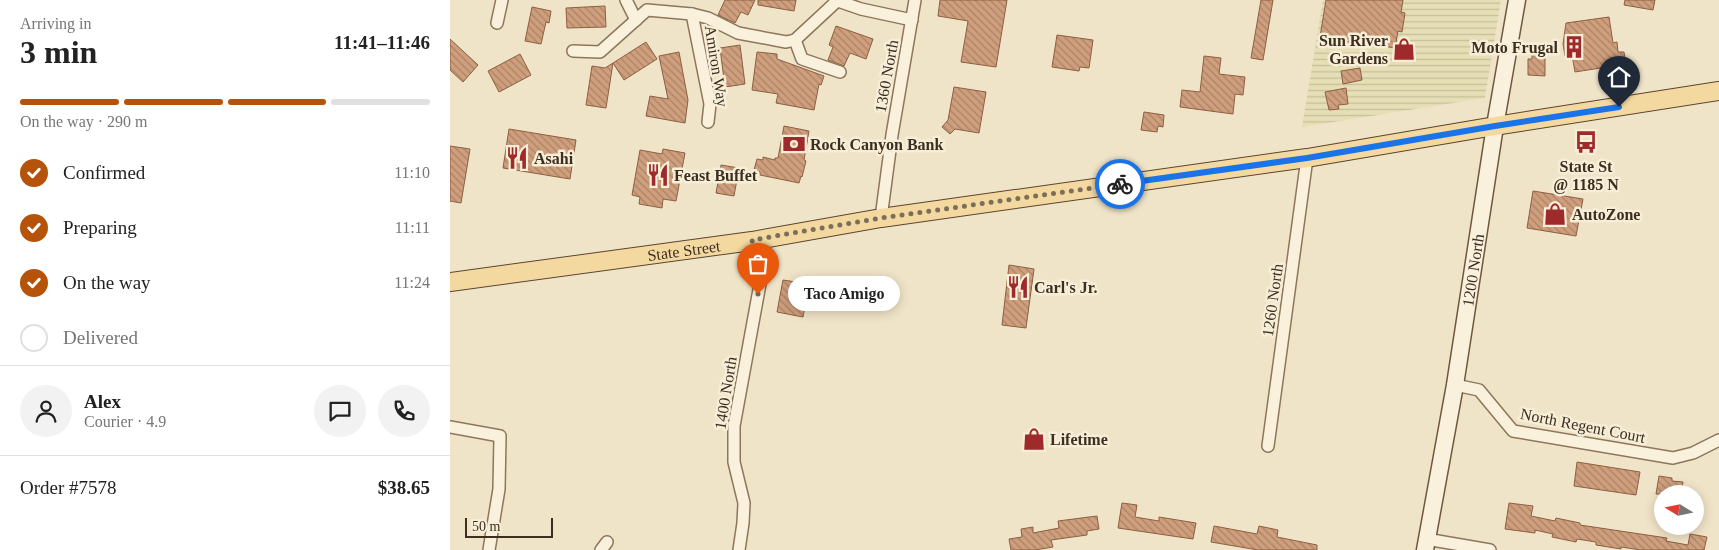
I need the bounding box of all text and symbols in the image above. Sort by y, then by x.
text: Arriving in [20,15,92,32]
street label: Amiron Way [701,24,731,108]
text: 11:41–11:46 [334,32,430,53]
place label: Sun River Gardens [1319,32,1388,67]
text: 3 min [20,34,97,70]
building icon: Moto Frugal [1561,34,1587,60]
shop icon: Sun River Gardens [1391,36,1417,62]
street label: 1360 North [872,39,901,114]
place label: Moto Frugal [1471,39,1559,57]
pin [1598,56,1640,107]
icon: home [1605,63,1633,91]
text: On the way · 290 m [20,113,148,130]
bus stop icon: State St @ 1185 N [1573,129,1599,155]
bank icon: Rock Canyon Bank [781,131,807,157]
place label: Rock Canyon Bank [810,136,943,154]
restaurant icon: Asahi [504,145,530,171]
place label: Asahi [534,150,574,167]
place label: State St @ 1185 N [1553,158,1619,194]
icon: check [20,159,48,187]
courier [1095,159,1145,209]
text: Confirmed [63,162,145,183]
restaurant icon: Feast Buffet [645,162,671,188]
text: 11:10 [394,164,430,181]
place label: Feast Buffet [674,167,758,184]
icon: bike [1106,170,1134,198]
shop icon: AutoZone [1542,201,1568,227]
place label: AutoZone [1572,206,1640,223]
icon: check [20,214,48,242]
text: Preparing [63,217,137,238]
text: 11:11 [395,219,430,236]
street label: 1200 North [1459,233,1487,308]
street label: State Street [646,237,722,264]
pin [737,243,779,294]
icon: bag [744,250,772,278]
street label: 1260 North [1259,263,1286,338]
icon: check [20,269,48,297]
text: On the way [63,272,151,293]
text: 11:24 [394,274,430,291]
restaurant icon: Carl's Jr. [1005,274,1031,300]
callout: Taco Amigo [788,276,900,312]
place label: Carl's Jr. [1034,279,1097,296]
text: Taco Amigo [804,285,884,302]
text: Delivered [63,327,138,348]
street label: 1400 North [711,356,740,431]
button: person [20,385,72,437]
button: chat [314,385,366,437]
button: phone [378,385,430,437]
text: Alex [84,391,121,412]
street label: North Regent Court [1519,405,1647,447]
text: Courier · 4.9 [84,413,166,430]
shop icon: Lifetime [1021,426,1047,452]
place label: Lifetime [1050,431,1108,448]
text: Order #7578 [20,477,117,498]
text: $38.65 [378,477,430,498]
north arrow [1654,485,1704,535]
map controls [1654,485,1704,535]
scale bar [465,515,552,538]
text: 50 m [472,519,500,534]

